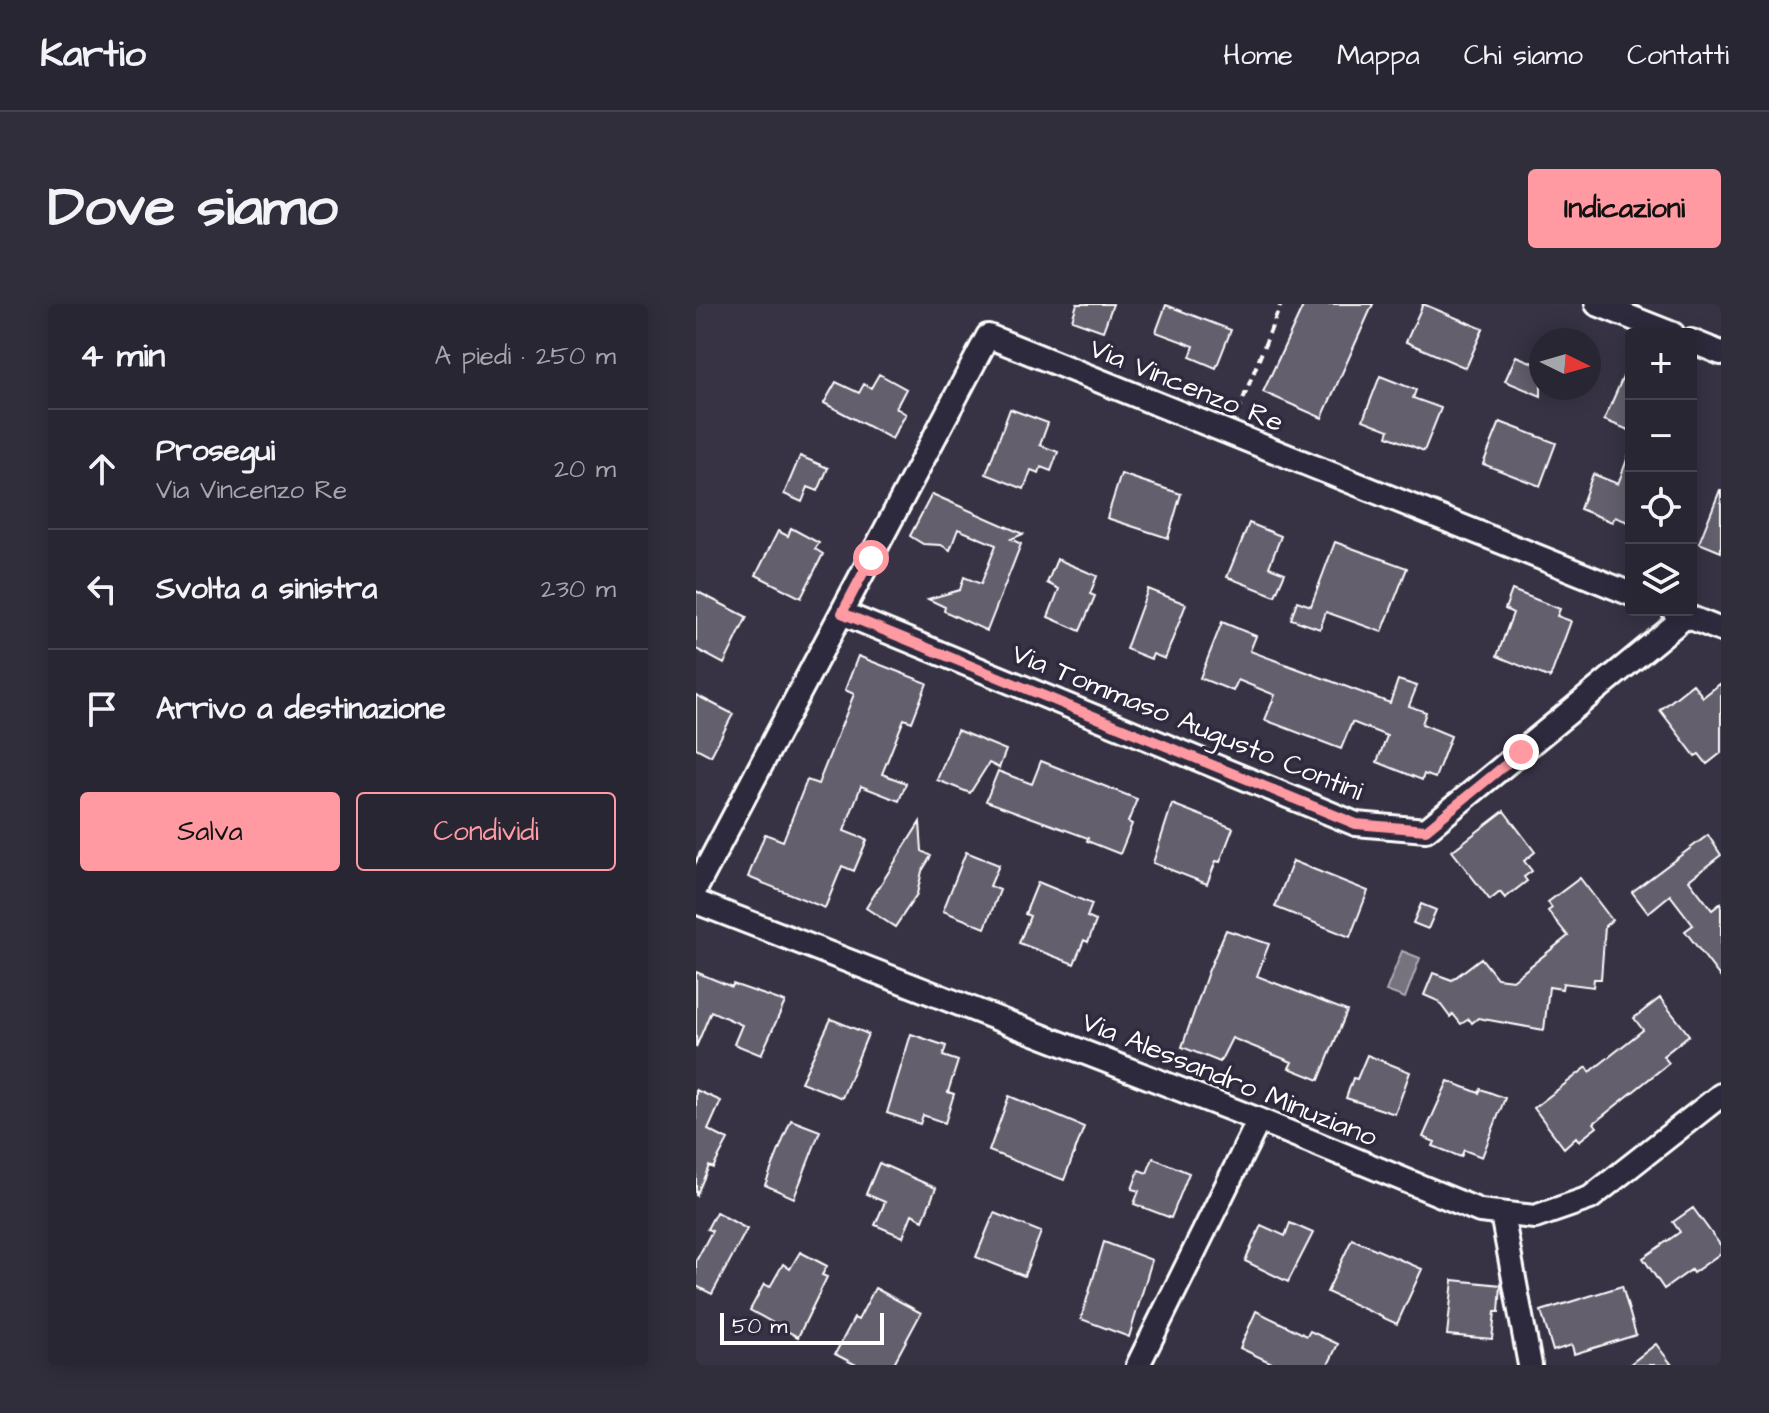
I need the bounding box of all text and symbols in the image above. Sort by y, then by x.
text: Kartio [40,29,146,81]
text: Home [1223,36,1293,75]
text: Mappa [1337,36,1420,75]
text: Chi siamo [1464,36,1583,75]
text: Contatti [1627,36,1729,75]
text: Dove siamo [48,169,338,247]
button: Indicazioni [1528,169,1721,248]
north arrow [1529,328,1601,400]
map controls [1625,328,1697,616]
button: + [1625,328,1697,400]
street label: Via Vincenzo Re [1084,329,1289,442]
text: 4 min [80,332,165,380]
text: A piedi · 250 m [434,338,616,374]
button: − [1625,400,1697,472]
text: Prosegui [156,430,275,472]
icon: ahead [80,447,124,491]
text: 20 m [554,451,616,487]
text: Via Vincenzo Re [156,472,347,508]
button: locate [1625,472,1697,544]
route start [853,540,889,576]
button: layers [1625,544,1697,616]
icon: left [80,567,124,611]
text: Svolta a sinistra [156,568,377,610]
text: 230 m [541,571,616,607]
street label: Via Tommaso Augusto Contini [1006,634,1369,812]
icon: arrive [80,687,124,731]
text: Arrivo a destinazione [156,688,446,730]
route end [1503,734,1539,770]
button: Salva [80,792,340,871]
button: Condividi [356,792,616,871]
street label: Via Alessandro Minuziano [1076,1002,1383,1157]
scale bar [720,1309,884,1345]
text: 50 m [732,1311,787,1342]

